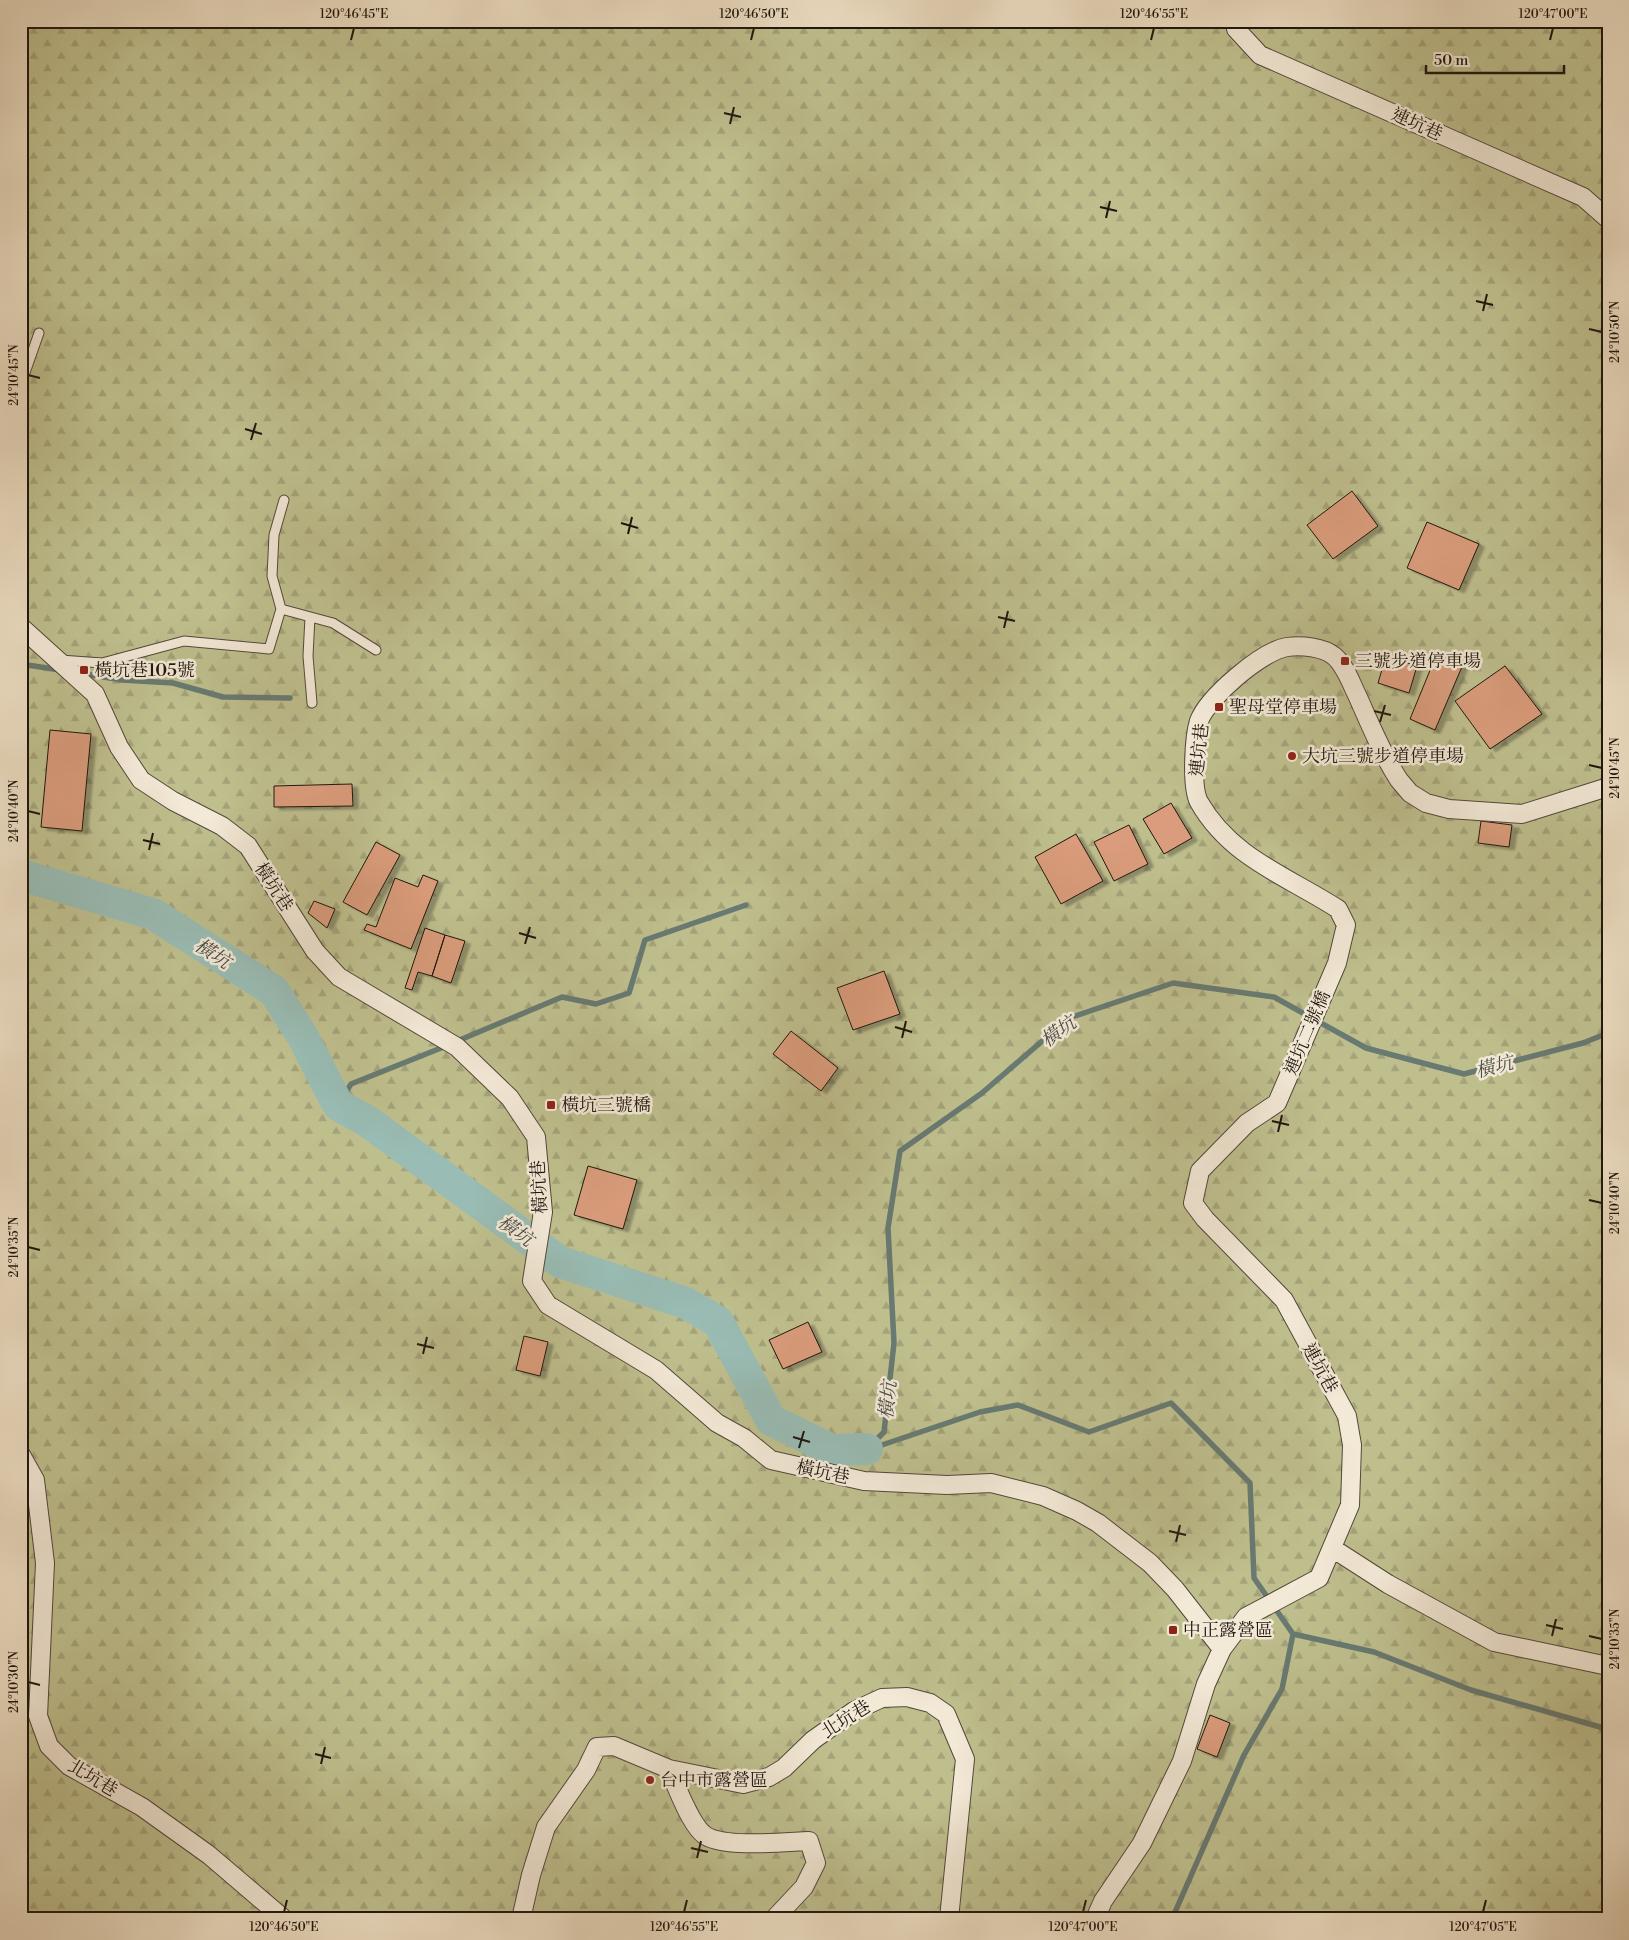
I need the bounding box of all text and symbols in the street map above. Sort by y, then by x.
text: 120°46'45"E [320,7,388,22]
text: 120°46'50"E [719,7,789,22]
text: 120°46'55"E [1120,7,1188,22]
text: 120°47'00"E [1519,7,1587,22]
scale bar [1426,42,1564,74]
text: 50 m [1434,51,1468,70]
street label: 連坑巷 [1387,103,1446,146]
text: 24°10'50"N [1608,301,1623,363]
text: 24°10'45"N [7,344,22,406]
place label: 三號步道停車場 [1355,650,1481,673]
marker: 三號步道停車場 [1339,655,1351,667]
place label: 橫坑巷105號 [94,659,195,682]
marker: 橫坑巷105號 [78,664,90,676]
place label: 聖母堂停車場 [1229,696,1337,719]
marker: 聖母堂停車場 [1213,701,1225,713]
street label: 連坑巷 [1185,722,1214,778]
text: 24°10'45"N [1608,737,1623,799]
place label: 大坑三號步道停車場 [1302,745,1464,768]
marker: 大坑三號步道停車場 [1286,750,1298,762]
text: 24°10'40"N [7,780,22,842]
street label: 橫坑巷 [249,858,298,916]
water label: 橫坑 [190,933,237,976]
street label: 連坑二號橋 [1279,987,1336,1079]
water label: 橫坑 [1036,1009,1083,1053]
water label: 橫坑 [1473,1050,1518,1083]
place label: 橫坑三號橋 [561,1094,651,1117]
marker: 橫坑三號橋 [545,1099,557,1111]
street label: 橫坑巷 [527,1159,552,1215]
text: 24°10'40"N [1608,1172,1623,1234]
water label: 橫坑 [493,1210,540,1253]
text: 24°10'35"N [7,1217,22,1277]
street label: 連坑巷 [1296,1339,1343,1397]
water label: 橫坑 [874,1377,902,1420]
street label: 橫坑巷 [794,1456,852,1489]
text: 24°10'35"N [1608,1609,1623,1669]
place label: 中正露營區 [1183,1619,1273,1642]
marker: 中正露營區 [1167,1624,1179,1636]
text: 24°10'30"N [7,1651,22,1713]
street label: 北坑巷 [817,1695,875,1743]
street label: 北坑巷 [64,1755,122,1802]
place label: 台中市露營區 [660,1769,768,1792]
marker: 台中市露營區 [644,1774,656,1786]
text: 120°46'50"E [249,1920,319,1935]
text: 120°46'55"E [650,1920,718,1935]
text: 120°47'00"E [1049,1920,1117,1935]
text: 120°47'05"E [1449,1920,1517,1935]

